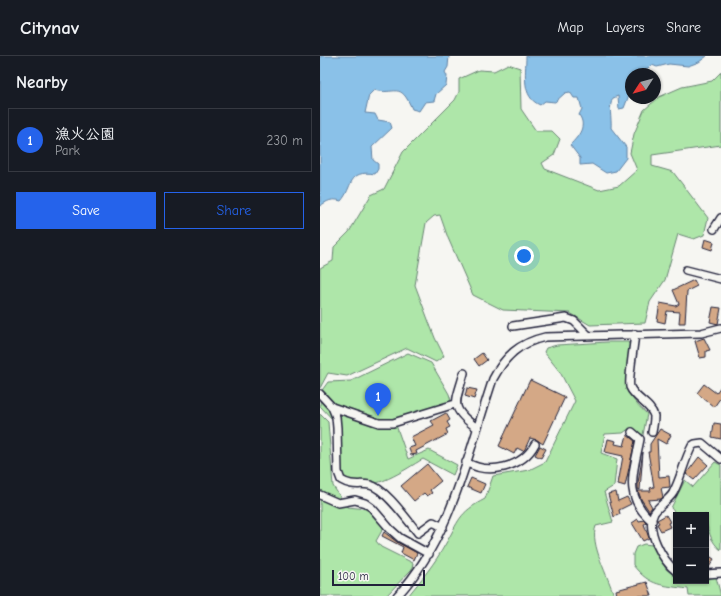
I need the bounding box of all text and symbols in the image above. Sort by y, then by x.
text: Citynav [20,17,79,39]
text: Map [557,19,584,36]
text: Layers [606,19,644,36]
text: Share [666,19,701,36]
north arrow [625,68,661,104]
text: Nearby [16,73,67,92]
text: 漁火公園 [55,125,115,143]
text: 1 [27,133,33,148]
text: 230 m [267,133,303,148]
text: Park [55,143,80,158]
button: Save [16,192,156,229]
button: Share [164,192,304,229]
your location [514,246,534,266]
pin: 1 [365,383,391,416]
map controls [673,512,709,584]
button: + [673,512,709,548]
button: − [673,548,709,584]
scale bar [332,568,425,587]
text: 100 m [338,570,369,583]

